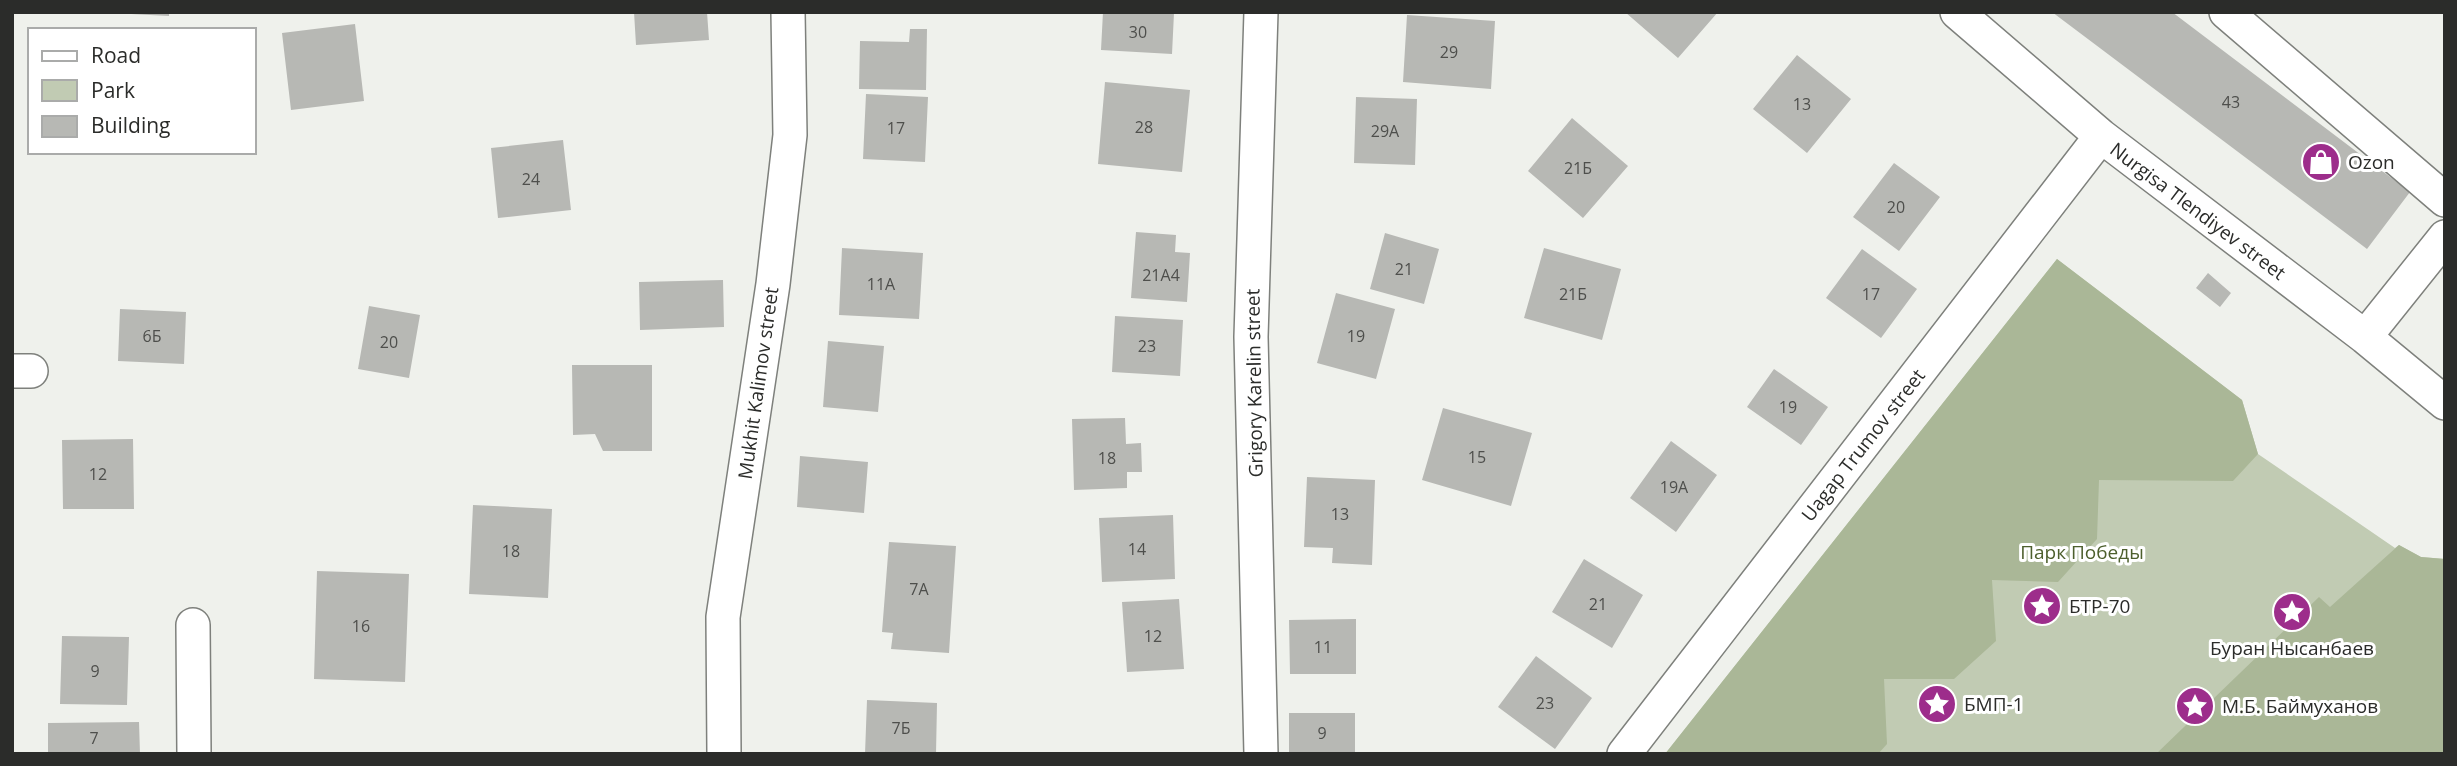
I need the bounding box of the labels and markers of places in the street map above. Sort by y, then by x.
shop icon: Ozon [2300,141,2342,183]
place label: Ozon [2348,149,2395,175]
place icon: БТР-70 [2021,585,2063,627]
place icon: Буран Нысанбаев [2271,591,2313,633]
place label: БТР-70 [2069,593,2130,619]
place label: Буран Нысанбаев [2210,635,2374,661]
place icon: БМП-1 [1916,683,1958,725]
place icon: М.Б. Баймуханов [2174,685,2216,727]
place label: БМП-1 [1964,691,2024,717]
place label: М.Б. Баймуханов [2222,693,2378,719]

